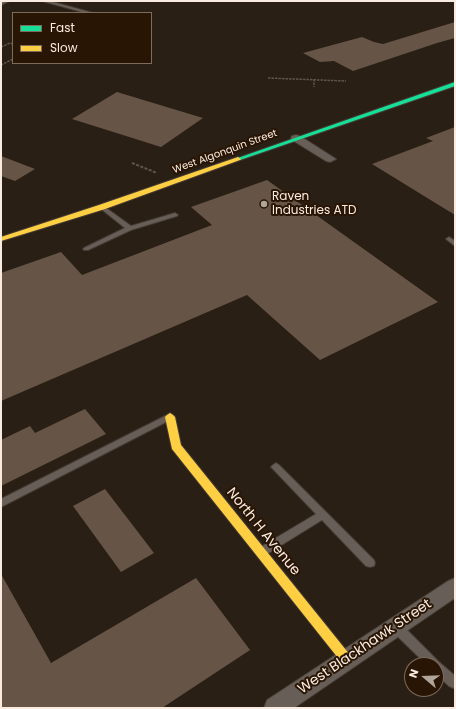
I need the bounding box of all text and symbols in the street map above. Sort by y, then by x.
legend [12,12,152,64]
text: Fast [50,19,75,36]
text: Slow [50,39,78,56]
street label: West Algonquin Street [171,128,279,176]
place label: Raven Industries ATD [272,190,356,218]
marker: Raven Industries ATD [259,199,269,209]
street label: North H Avenue [223,485,303,579]
street label: West Blackhawk Street [295,596,435,698]
north arrow [404,657,444,697]
text: N [405,667,423,680]

